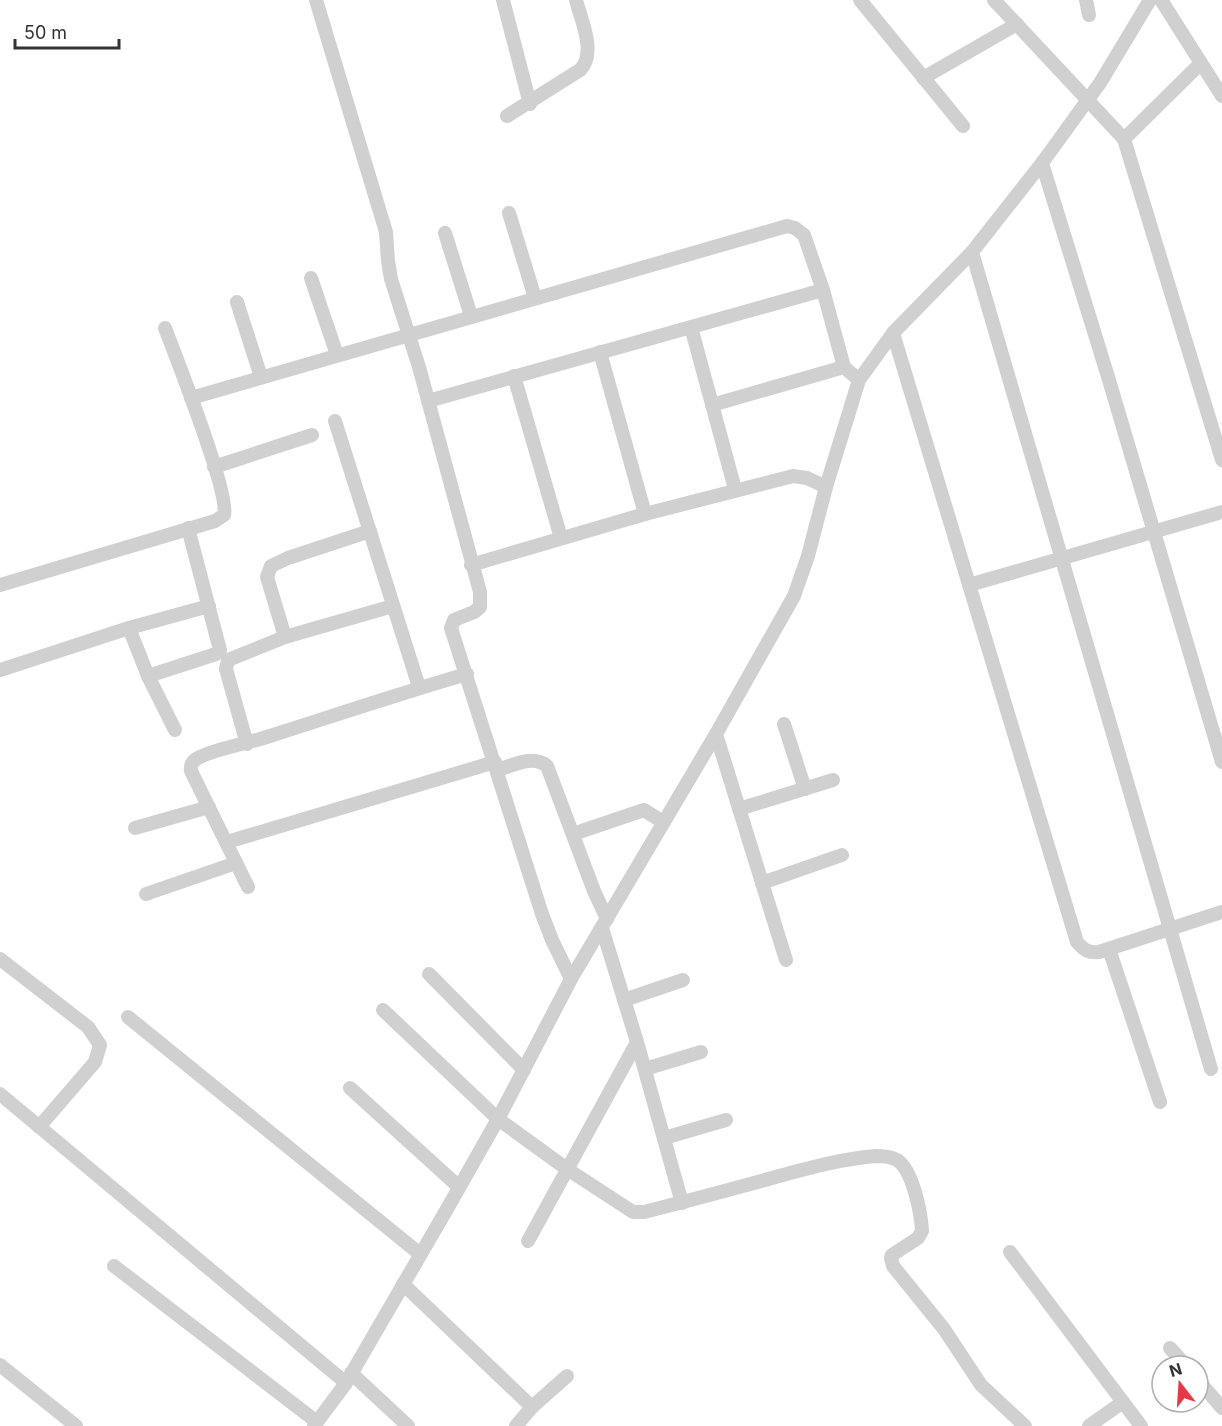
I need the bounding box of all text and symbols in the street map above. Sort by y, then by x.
scale bar [15,12,118,50]
text: 50 m [24,22,67,43]
north arrow [1150,1354,1210,1414]
text: N [1167,1358,1184,1381]

